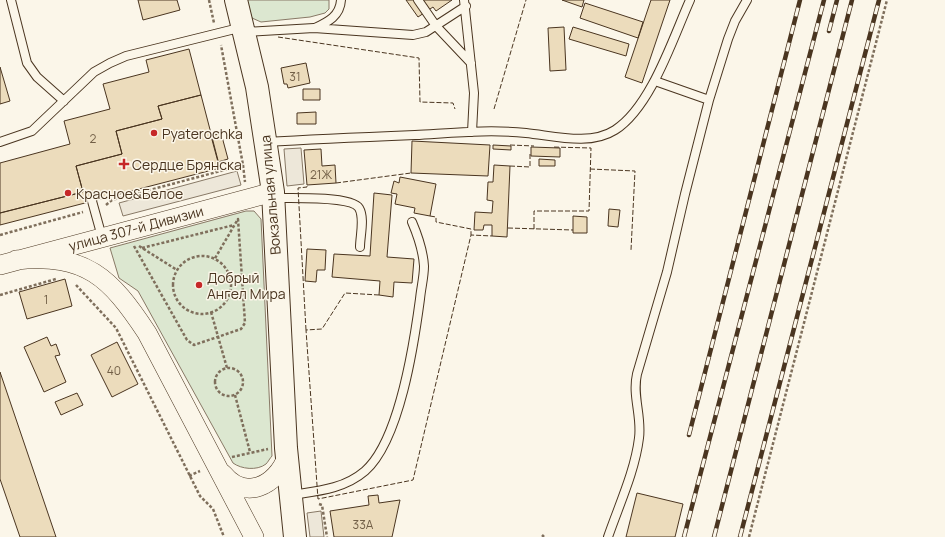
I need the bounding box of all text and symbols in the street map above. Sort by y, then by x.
house number: 31 [289,68,301,85]
place label: Pyaterochka [162,124,243,143]
marker: Pyaterochka [149,128,159,138]
house number: 2 [90,130,97,147]
street label: Вокзальная улица [255,134,285,256]
place label: Сердце Брянска [132,155,242,174]
marker: Сердце Брянска [119,159,129,169]
house number: 21Ж [310,166,332,183]
place label: Красное&Белое [76,184,183,203]
marker: Красное&Белое [63,188,73,198]
street label: улица 307-й Дивизии [66,201,206,255]
place label: Добрый Ангел Мира [207,268,286,303]
marker: Добрый Ангел Мира [194,280,204,290]
house number: 1 [44,291,48,308]
house number: 40 [107,362,121,379]
house number: 33А [353,516,374,533]

